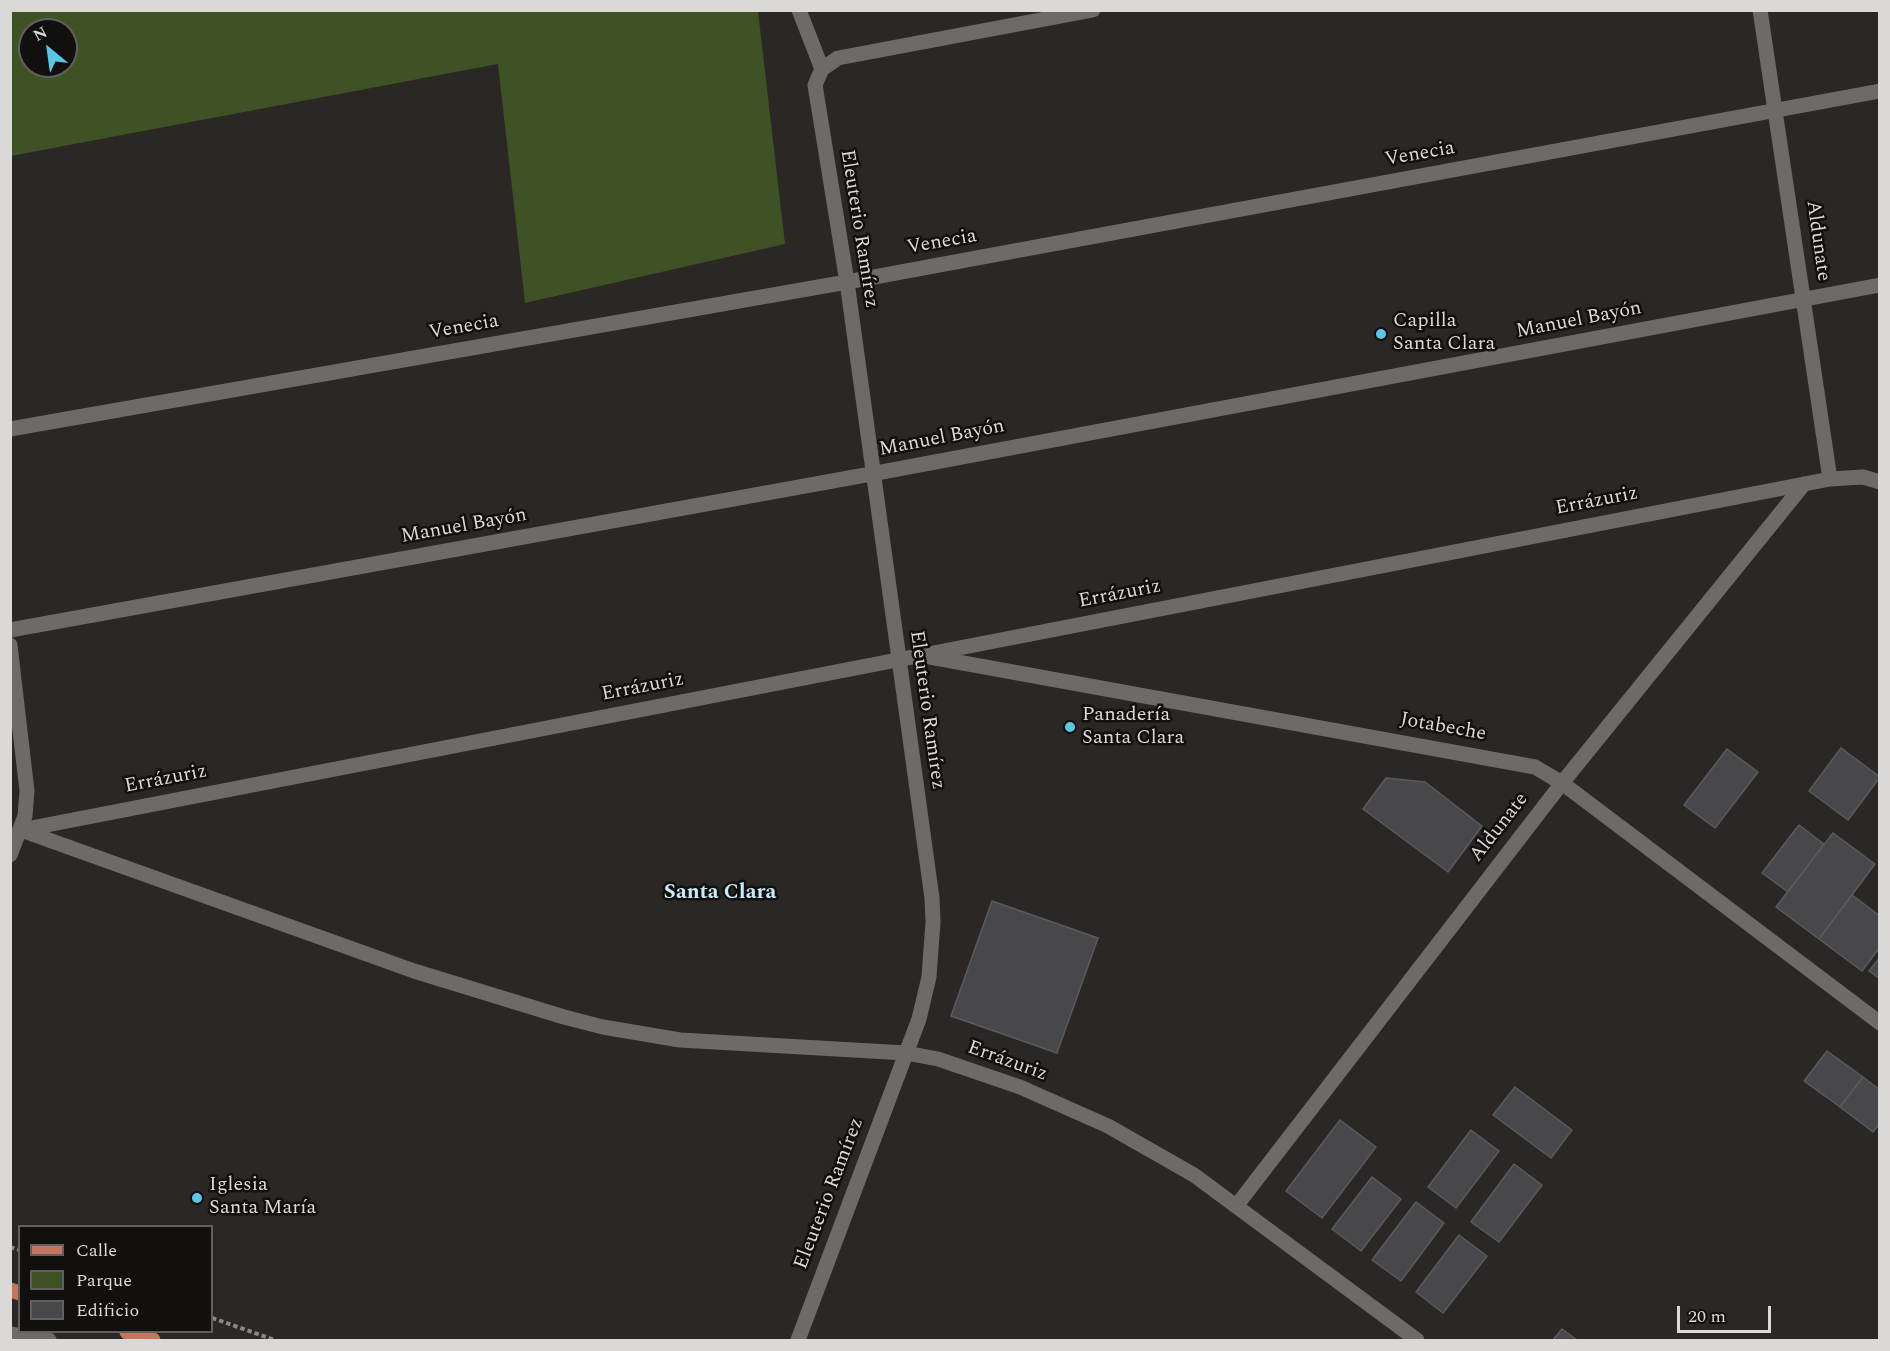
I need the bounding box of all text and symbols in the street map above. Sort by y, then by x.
north arrow [18,18,78,78]
text: N [29,20,52,48]
street label: Venecia [1383,137,1457,173]
street label: Eleuterio Ramírez [834,148,882,310]
street label: Aldunate [1799,199,1835,283]
street label: Venecia [905,225,979,261]
street label: Manuel Bayón [1514,297,1644,345]
street label: Venecia [427,310,501,346]
place label: Capilla Santa Clara [1393,310,1495,357]
marker: Capilla Santa Clara [1374,327,1388,341]
street label: Manuel Bayón [877,415,1007,463]
street label: Errázuriz [1554,482,1640,522]
street label: Manuel Bayón [399,504,529,550]
street label: Errázuriz [1077,575,1163,615]
street label: Eleuterio Ramírez [903,629,949,791]
street label: Errázuriz [600,668,686,708]
place label: Panadería Santa Clara [1082,704,1184,751]
street label: Jotabeche [1398,709,1488,747]
marker: Panadería Santa Clara [1063,720,1077,734]
street label: Errázuriz [123,760,209,800]
street label: Aldunate [1466,789,1534,867]
district label: Santa Clara [664,881,776,907]
street label: Errázuriz [964,1036,1050,1088]
street label: Eleuterio Ramírez [790,1115,870,1273]
place label: Iglesia Santa María [209,1174,316,1221]
marker: Iglesia Santa María [190,1191,204,1205]
legend [18,1225,213,1333]
text: Calle [76,1237,117,1264]
text: Parque [76,1267,132,1294]
scale bar [1680,1294,1774,1332]
text: Edificio [76,1297,139,1324]
text: 20 m [1688,1303,1726,1330]

